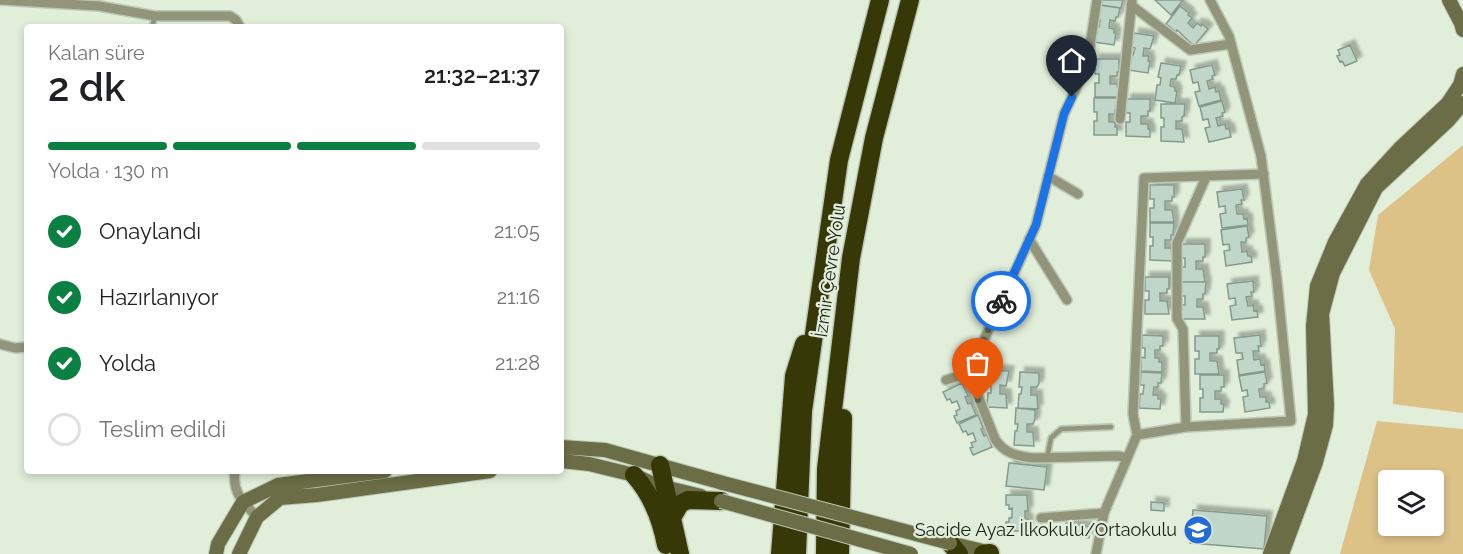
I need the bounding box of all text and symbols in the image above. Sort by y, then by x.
pin [1046,35,1097,97]
text: Kalan süre [48,41,145,65]
icon: home [1055,44,1088,77]
text: 21:32–21:37 [424,62,540,88]
text: 2 dk [48,64,125,110]
text: Yolda · 130 m [48,159,169,183]
street label: İzmir Çevre Yolu [810,203,849,338]
icon: check [48,215,81,248]
text: Onaylandı [99,218,201,244]
text: 21:05 [494,219,540,243]
courier [971,271,1031,331]
icon: check [48,281,81,314]
text: Hazırlanıyor [99,284,218,310]
text: 21:16 [497,285,540,309]
icon: bike [985,285,1018,318]
pin [952,338,1003,400]
icon: check [48,347,81,380]
icon: bag [961,347,994,380]
text: Yolda [99,350,156,376]
text: 21:28 [495,351,540,375]
text: Teslim edildi [99,416,226,442]
map controls [1378,470,1444,536]
button: layers [1378,470,1444,536]
school or university icon: Sacide Ayaz İlkokulu/Ortaokulu [1182,514,1214,546]
place label: Sacide Ayaz İlkokulu/Ortaokulu [915,519,1177,540]

